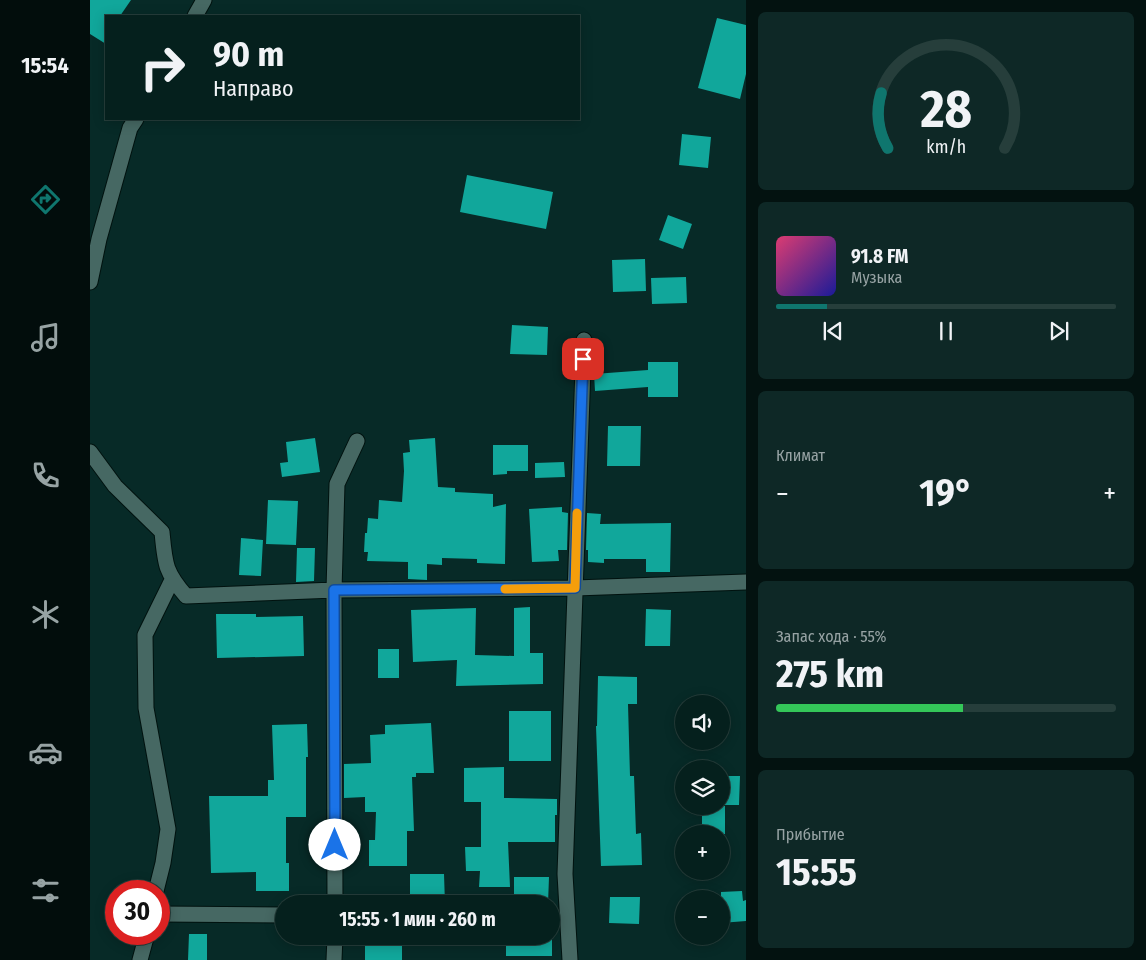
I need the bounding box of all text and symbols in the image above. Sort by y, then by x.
text: 90 m [213,33,284,75]
icon: right [130,35,195,100]
text: 15:54 [21,52,69,79]
text: Направо [213,75,294,102]
text: 28 [919,78,972,141]
text: km/h [926,136,966,158]
icon: directions [28,182,63,217]
text: 91.8 FM [851,245,908,268]
text: Музыка [851,268,902,287]
icon: previous [819,317,847,345]
icon: pause [932,317,960,345]
icon: next [1045,317,1073,345]
icon: music [28,320,63,355]
pin [562,338,604,380]
icon: arrive [569,345,597,373]
text: Климат [776,446,825,465]
icon: phone [28,458,63,493]
text: 19° [919,470,973,516]
text: − [776,477,789,510]
text: + [1103,477,1116,510]
icon: climate [28,597,63,632]
text: Запас хода · 55% [776,627,887,646]
text: 275 km [776,651,884,697]
map controls [675,695,730,945]
button: sound [675,695,730,750]
icon: car [28,735,63,770]
button: layers [675,760,730,815]
position arrow [308,818,360,870]
button: + [675,825,730,880]
text: Прибытие [776,825,845,844]
text: 15:55 [776,849,857,895]
icon: filters [28,873,63,908]
speed limit sign: 30 [105,880,170,945]
button: − [675,890,730,945]
text: 15:55 · 1 мин · 260 m [339,908,496,931]

